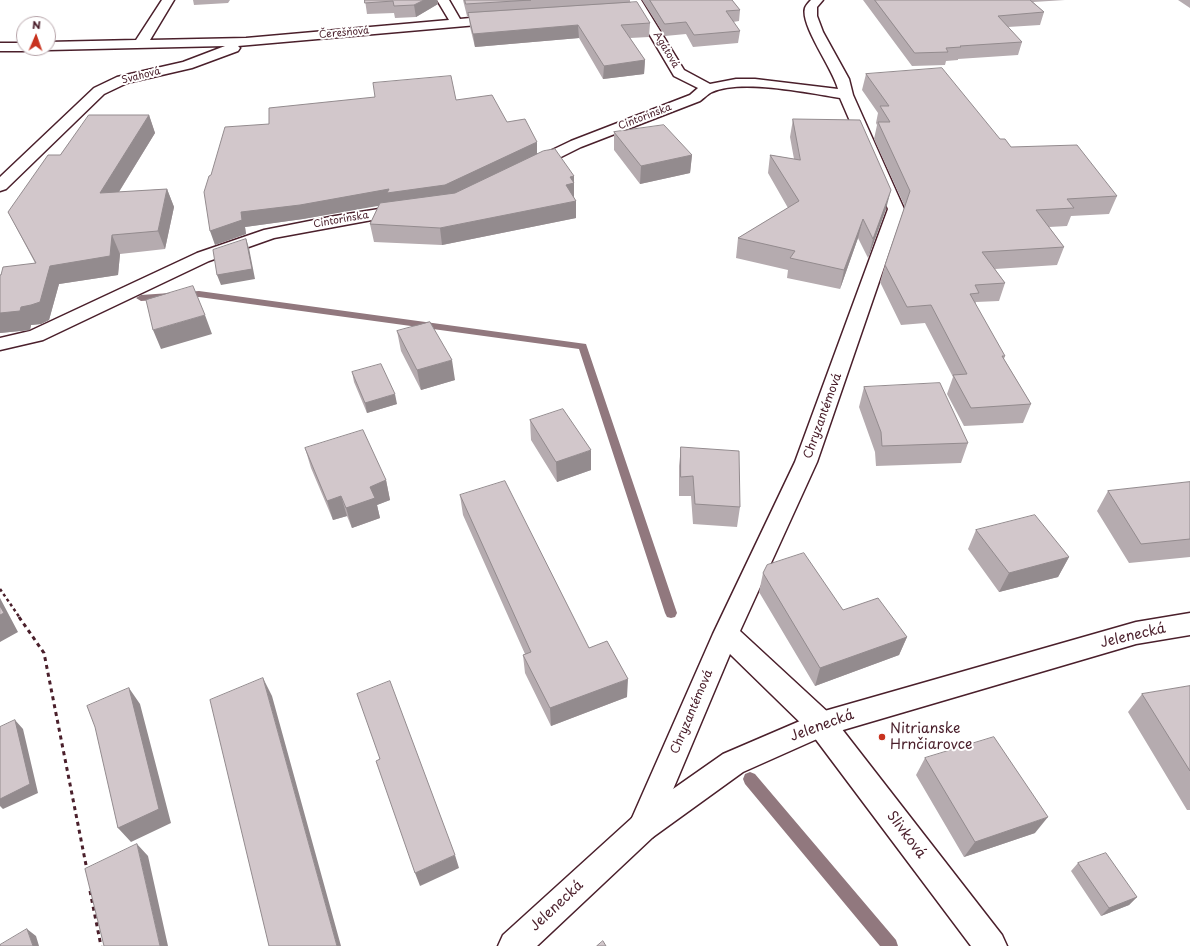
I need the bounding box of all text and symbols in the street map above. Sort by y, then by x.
north arrow [16,16,56,56]
text: N [32,16,41,33]
street label: Čerešňová [318,25,370,41]
street label: Agátová [651,30,681,70]
street label: Svahová [120,65,162,87]
street label: Cintorínska [617,101,673,133]
street label: Cintorínska [312,209,370,231]
street label: Chryzantémová [801,371,845,461]
street label: Jelenecká [1099,620,1167,652]
street label: Chryzantémová [668,668,716,756]
street label: Jelenecká [788,707,856,745]
place label: Nitrianske Hrnčiarovce [890,721,972,754]
marker: Nitrianske Hrnčiarovce [877,732,887,742]
street label: Slivková [883,808,929,862]
street label: Jelenecká [527,877,587,935]

